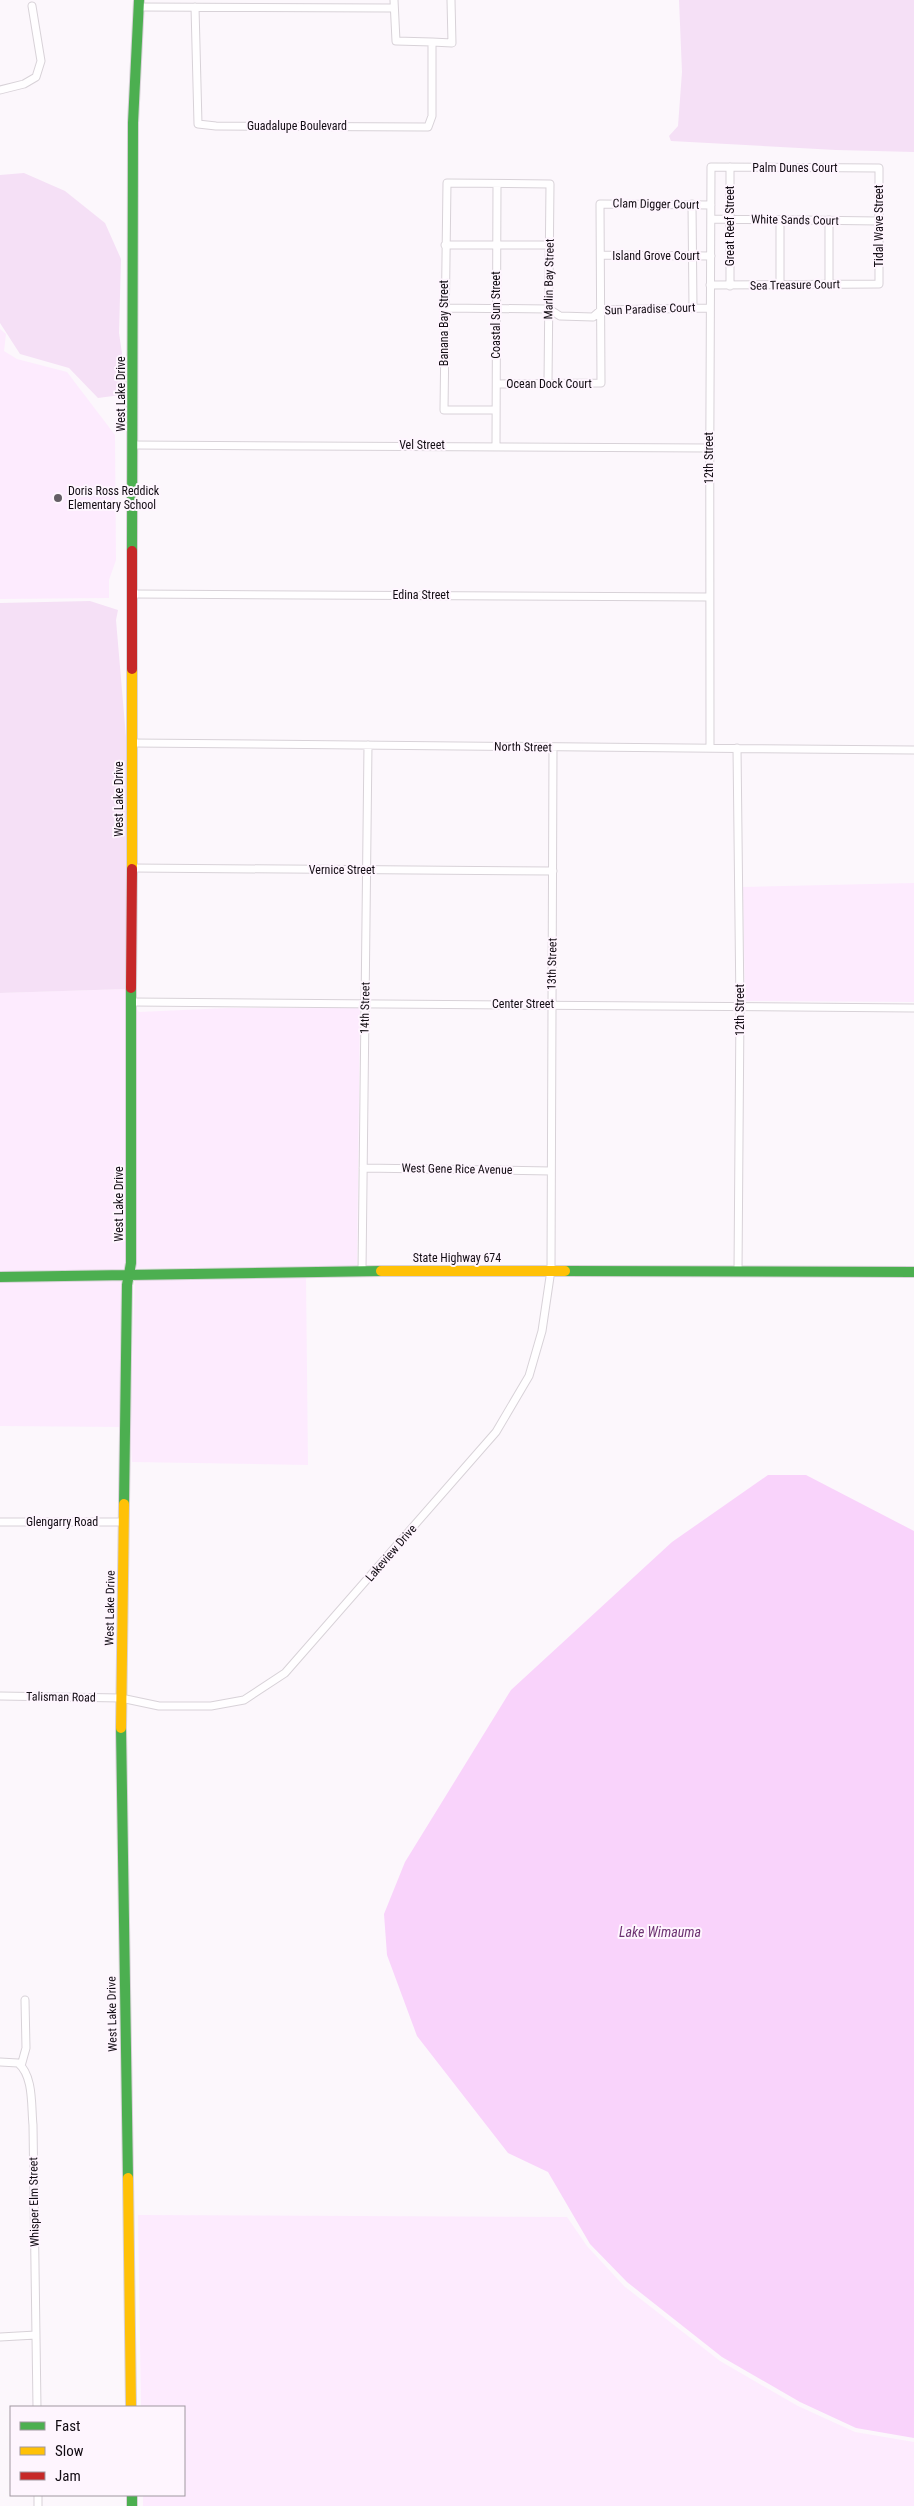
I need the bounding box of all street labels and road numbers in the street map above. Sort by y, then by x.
street label: Guadalupe Boulevard [247,119,347,133]
street label: Palm Dunes Court [752,161,838,175]
street label: Tidal Wave Street [872,184,886,267]
street label: Great Reef Street [723,185,737,266]
street label: Clam Digger Court [613,196,700,212]
street label: White Sands Court [751,212,839,228]
street label: Marlin Bay Street [541,238,557,319]
street label: Island Grove Court [612,249,700,263]
street label: Coastal Sun Street [489,271,503,359]
street label: Sea Treasure Court [750,277,841,293]
street label: Banana Bay Street [437,279,451,366]
street label: Sun Paradise Court [604,300,696,318]
street label: West Lake Drive [114,356,128,432]
street label: Ocean Dock Court [506,377,592,391]
street label: 12th Street [702,432,716,484]
street label: Vel Street [399,438,445,452]
street label: Edina Street [393,588,450,602]
street label: North Street [494,739,552,755]
street label: West Lake Drive [112,761,126,837]
street label: Vernice Street [309,863,376,877]
street label: 13th Street [545,937,559,990]
street label: 14th Street [358,981,372,1034]
street label: 12th Street [733,984,747,1036]
street label: Center Street [492,997,554,1011]
street label: West Gene Rice Avenue [401,1161,513,1177]
street label: West Lake Drive [112,1166,126,1242]
street label: State Highway 674 [413,1251,501,1265]
street label: Glengarry Road [26,1515,98,1529]
street label: Lakeview Drive [363,1522,420,1584]
street label: West Lake Drive [102,1570,118,1646]
street label: Talisman Road [26,1689,96,1705]
street label: West Lake Drive [104,1976,120,2052]
street label: Whisper Elm Street [26,2157,42,2247]

